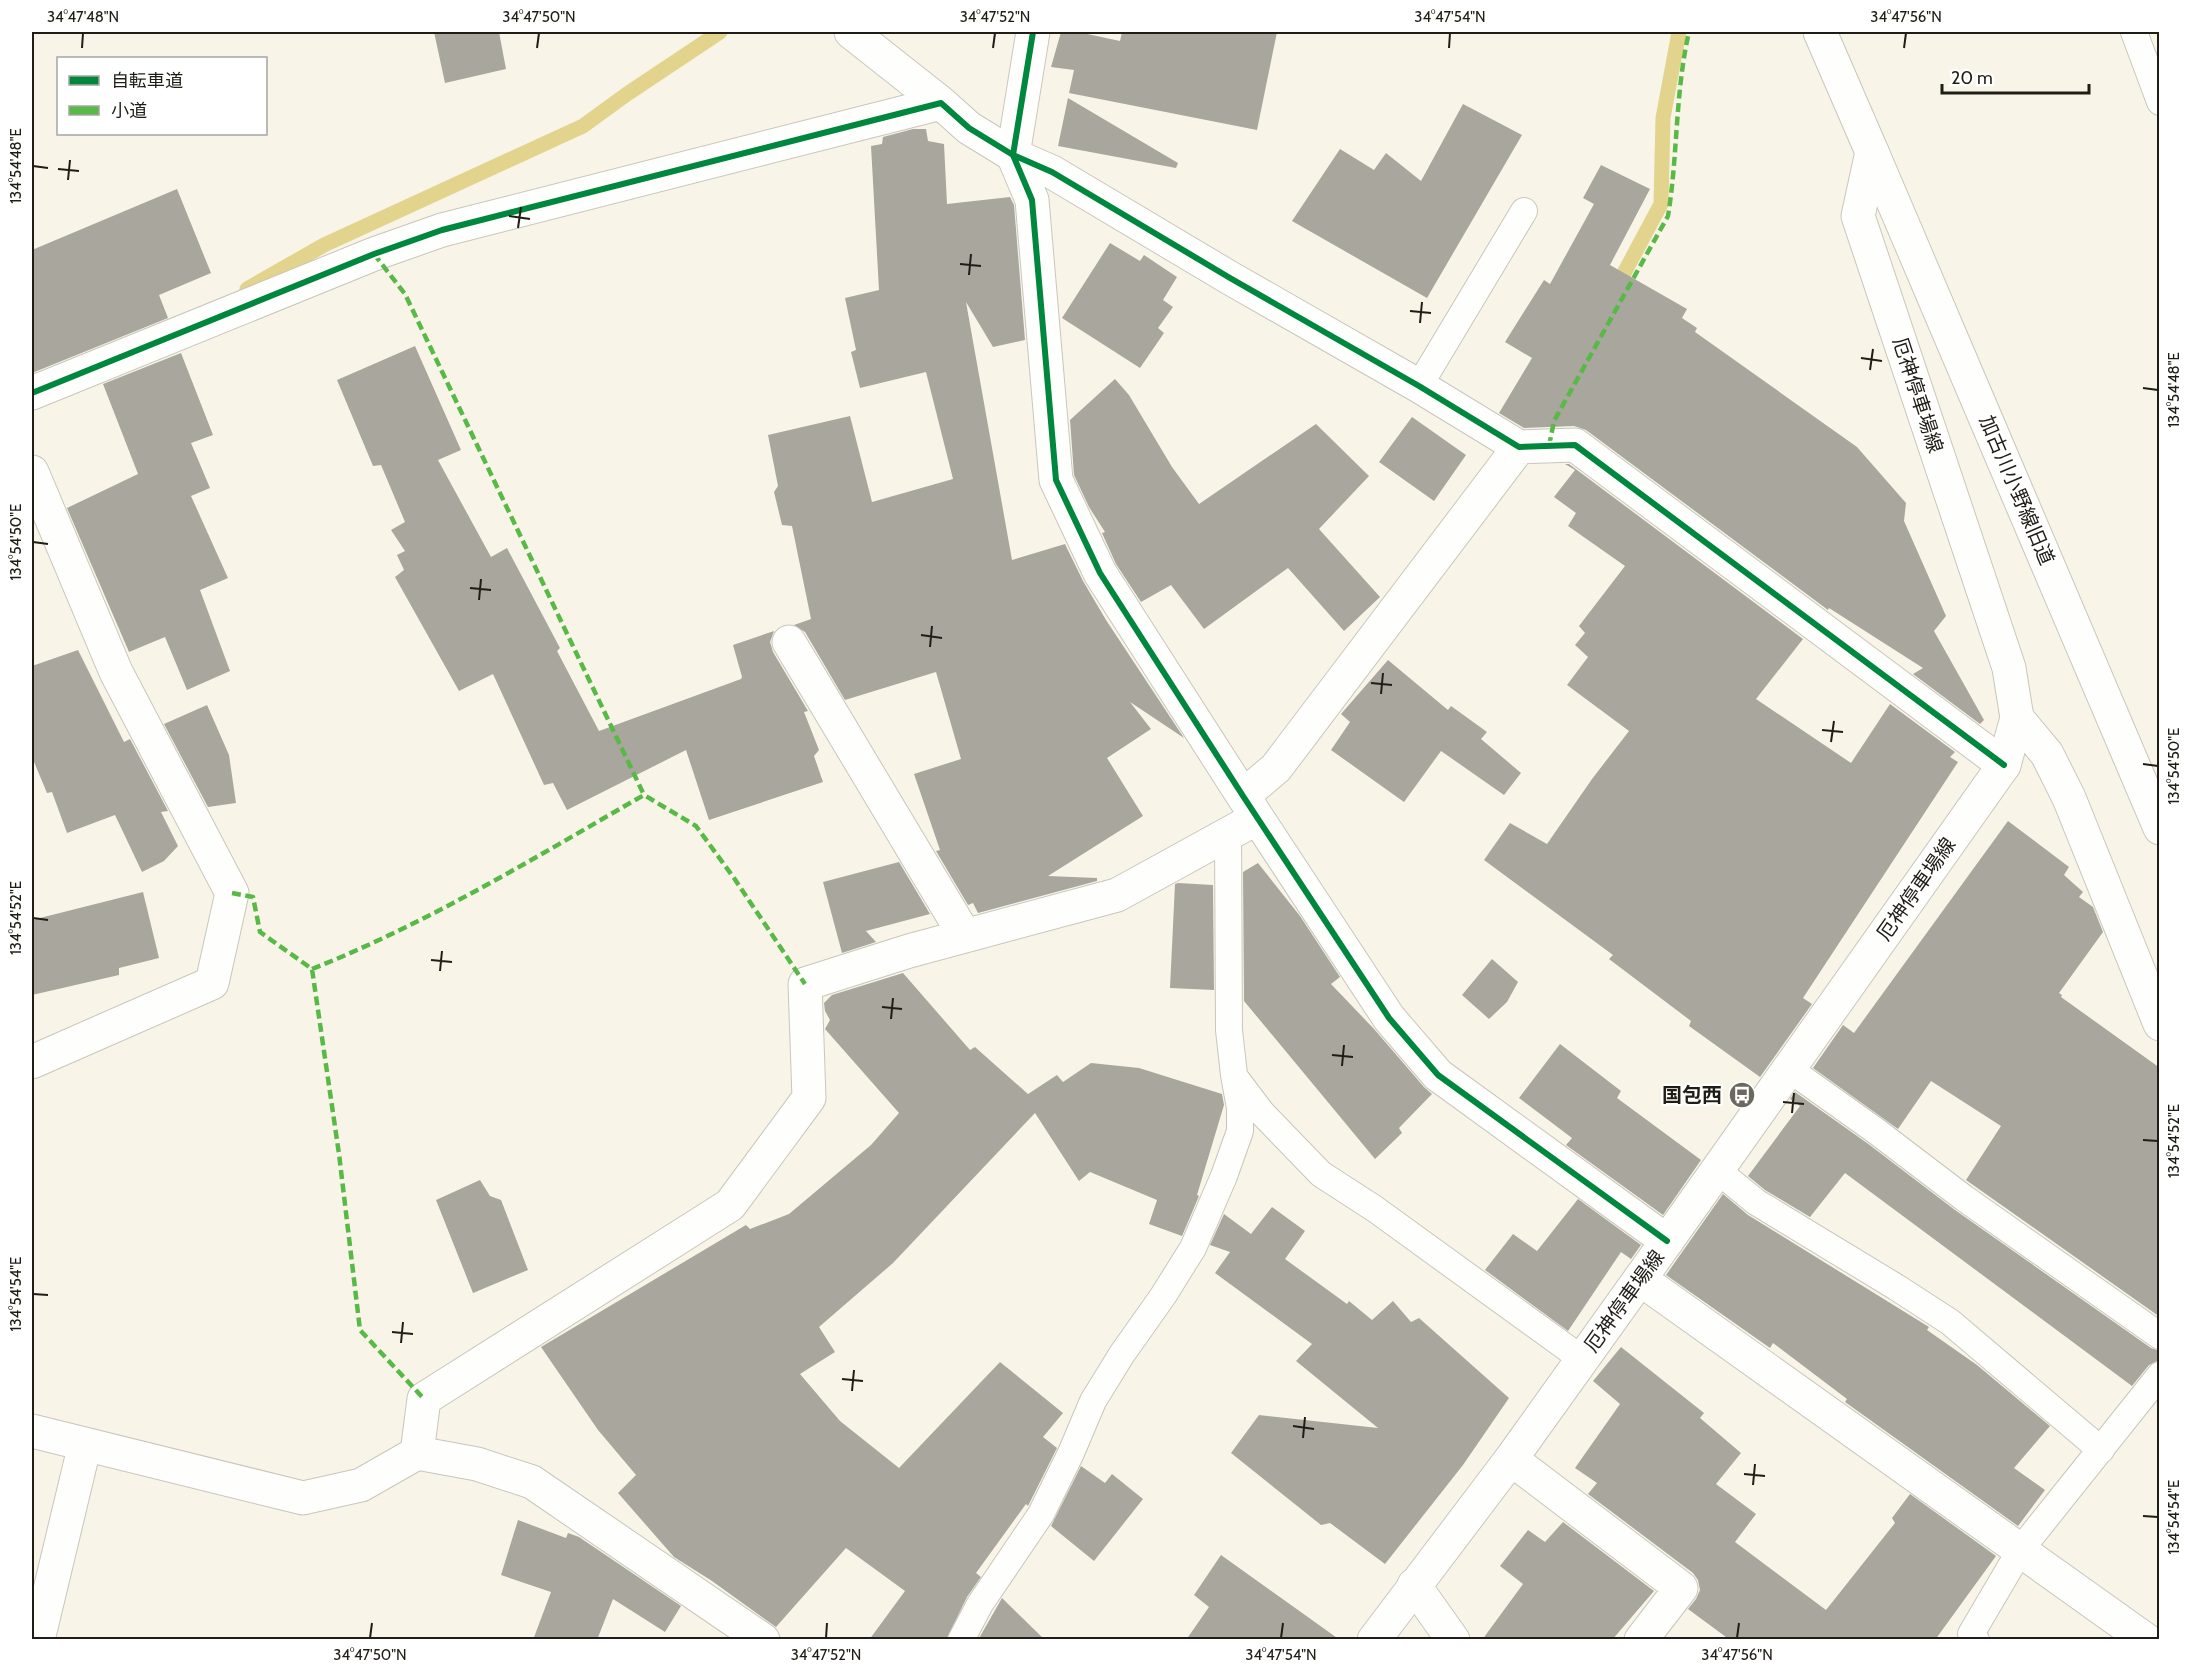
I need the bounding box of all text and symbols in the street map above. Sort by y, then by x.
text: 34°47'48"N [47,8,119,26]
text: 34°47'50"N [502,8,576,26]
text: 34°47'52"N [960,8,1030,26]
text: 34°47'54"N [1414,8,1486,26]
text: 34°47'56"N [1870,8,1942,26]
legend [57,57,267,135]
scale bar [1942,57,2089,95]
text: 20 m [1951,67,1993,89]
text: 自転車道 [111,70,183,92]
text: 小道 [111,100,147,122]
text: 134°54'48"E [7,128,25,204]
street label: 厄神停車場線 [1888,334,1948,456]
text: 134°54'48"E [2165,352,2183,428]
street label: 加古川小野線旧道 [1975,412,2059,568]
text: 134°54'50"E [7,504,25,580]
text: 134°54'50"E [2165,728,2183,804]
street label: 厄神停車場線 [1872,833,1960,945]
text: 134°54'52"E [7,881,25,955]
bus stop icon: 国包西 [1727,1080,1757,1110]
place label: 国包西 [1662,1083,1722,1107]
text: 134°54'52"E [2165,1104,2183,1178]
street label: 厄神停車場線 [1579,1245,1669,1357]
text: 134°54'54"E [7,1257,25,1331]
text: 134°54'54"E [2165,1480,2183,1554]
text: 34°47'50"N [333,1646,407,1664]
text: 34°47'52"N [791,1646,861,1664]
text: 34°47'54"N [1245,1646,1317,1664]
text: 34°47'56"N [1701,1646,1773,1664]

